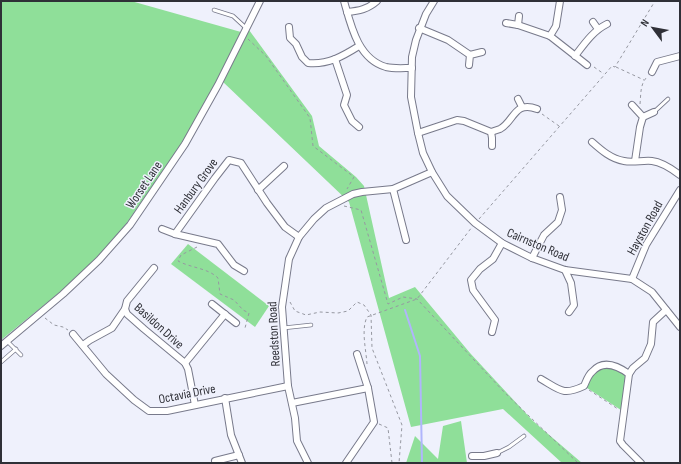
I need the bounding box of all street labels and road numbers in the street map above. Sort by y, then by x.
street label: Hanbury Grove [171,155,221,217]
street label: Worset Lane [122,158,166,212]
street label: Hayston Road [624,198,666,258]
street label: Cairnston Road [504,225,572,265]
street label: Basildon Drive [131,299,187,353]
street label: Reedston Road [264,301,284,367]
street label: Octavia Drive [157,381,217,407]

